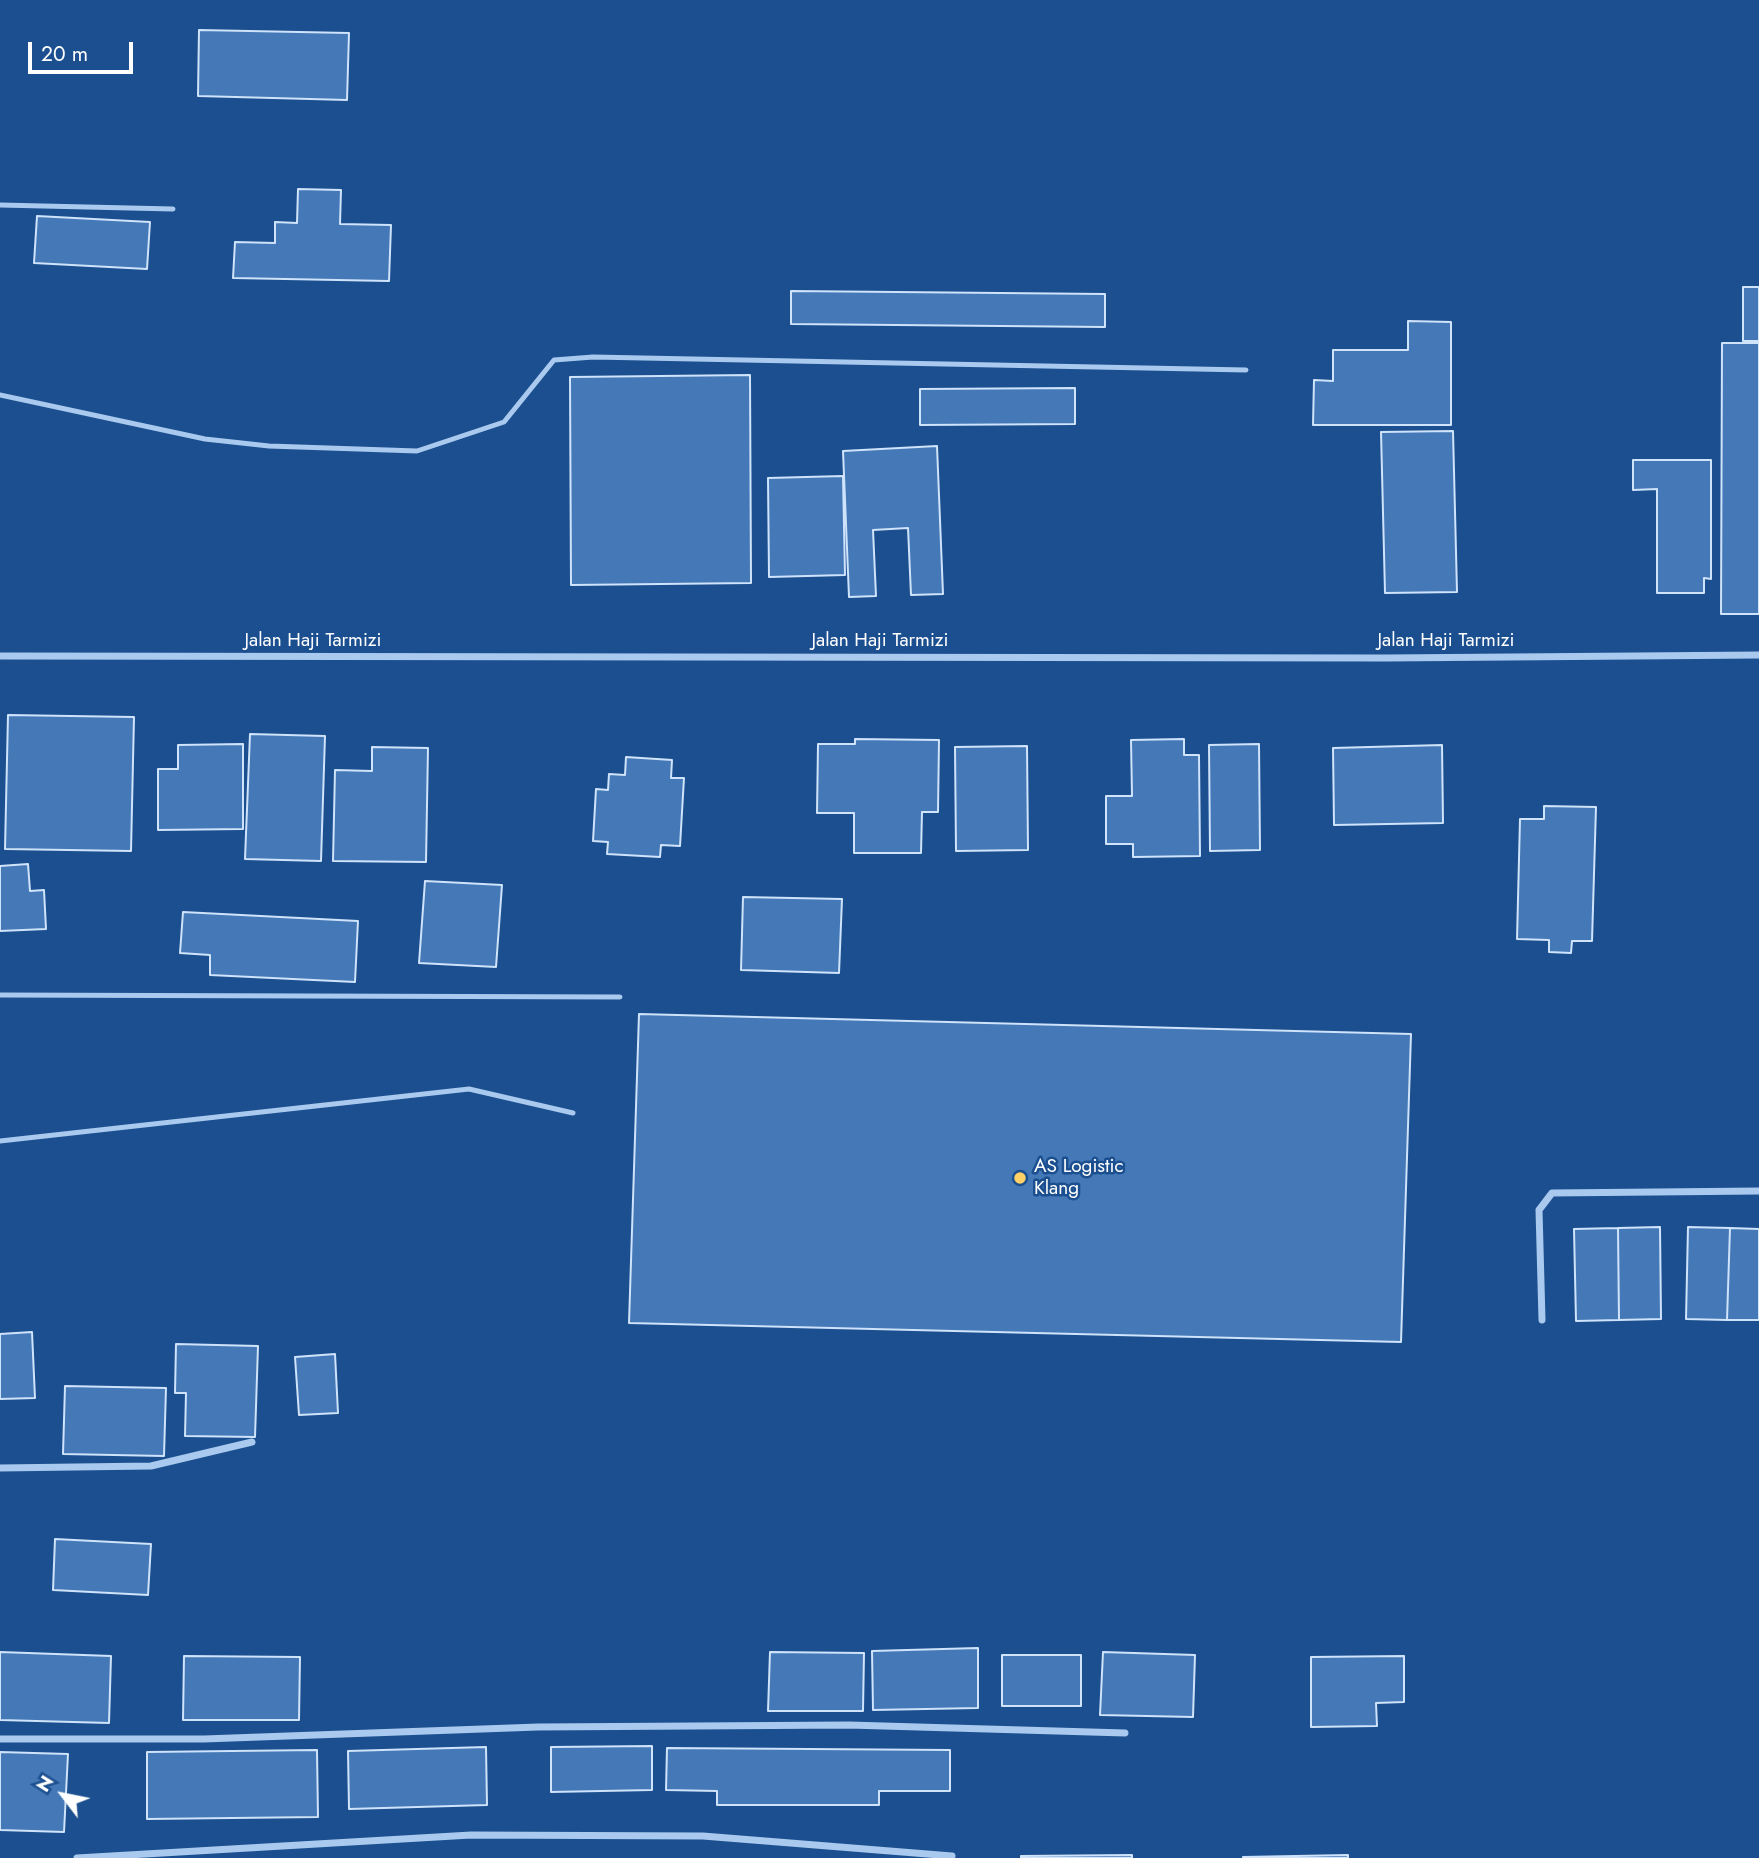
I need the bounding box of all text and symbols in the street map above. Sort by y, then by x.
scale bar [32,28,136,72]
text: 20 m [41,39,88,69]
street label: Jalan Haji Tarmizi [244,630,382,652]
street label: Jalan Haji Tarmizi [811,630,949,652]
street label: Jalan Haji Tarmizi [1377,630,1515,652]
place label: AS Logistic Klang [1034,1156,1124,1200]
marker: AS Logistic Klang [1012,1170,1028,1186]
north arrow [28,1760,98,1830]
text: N [29,1770,60,1797]

